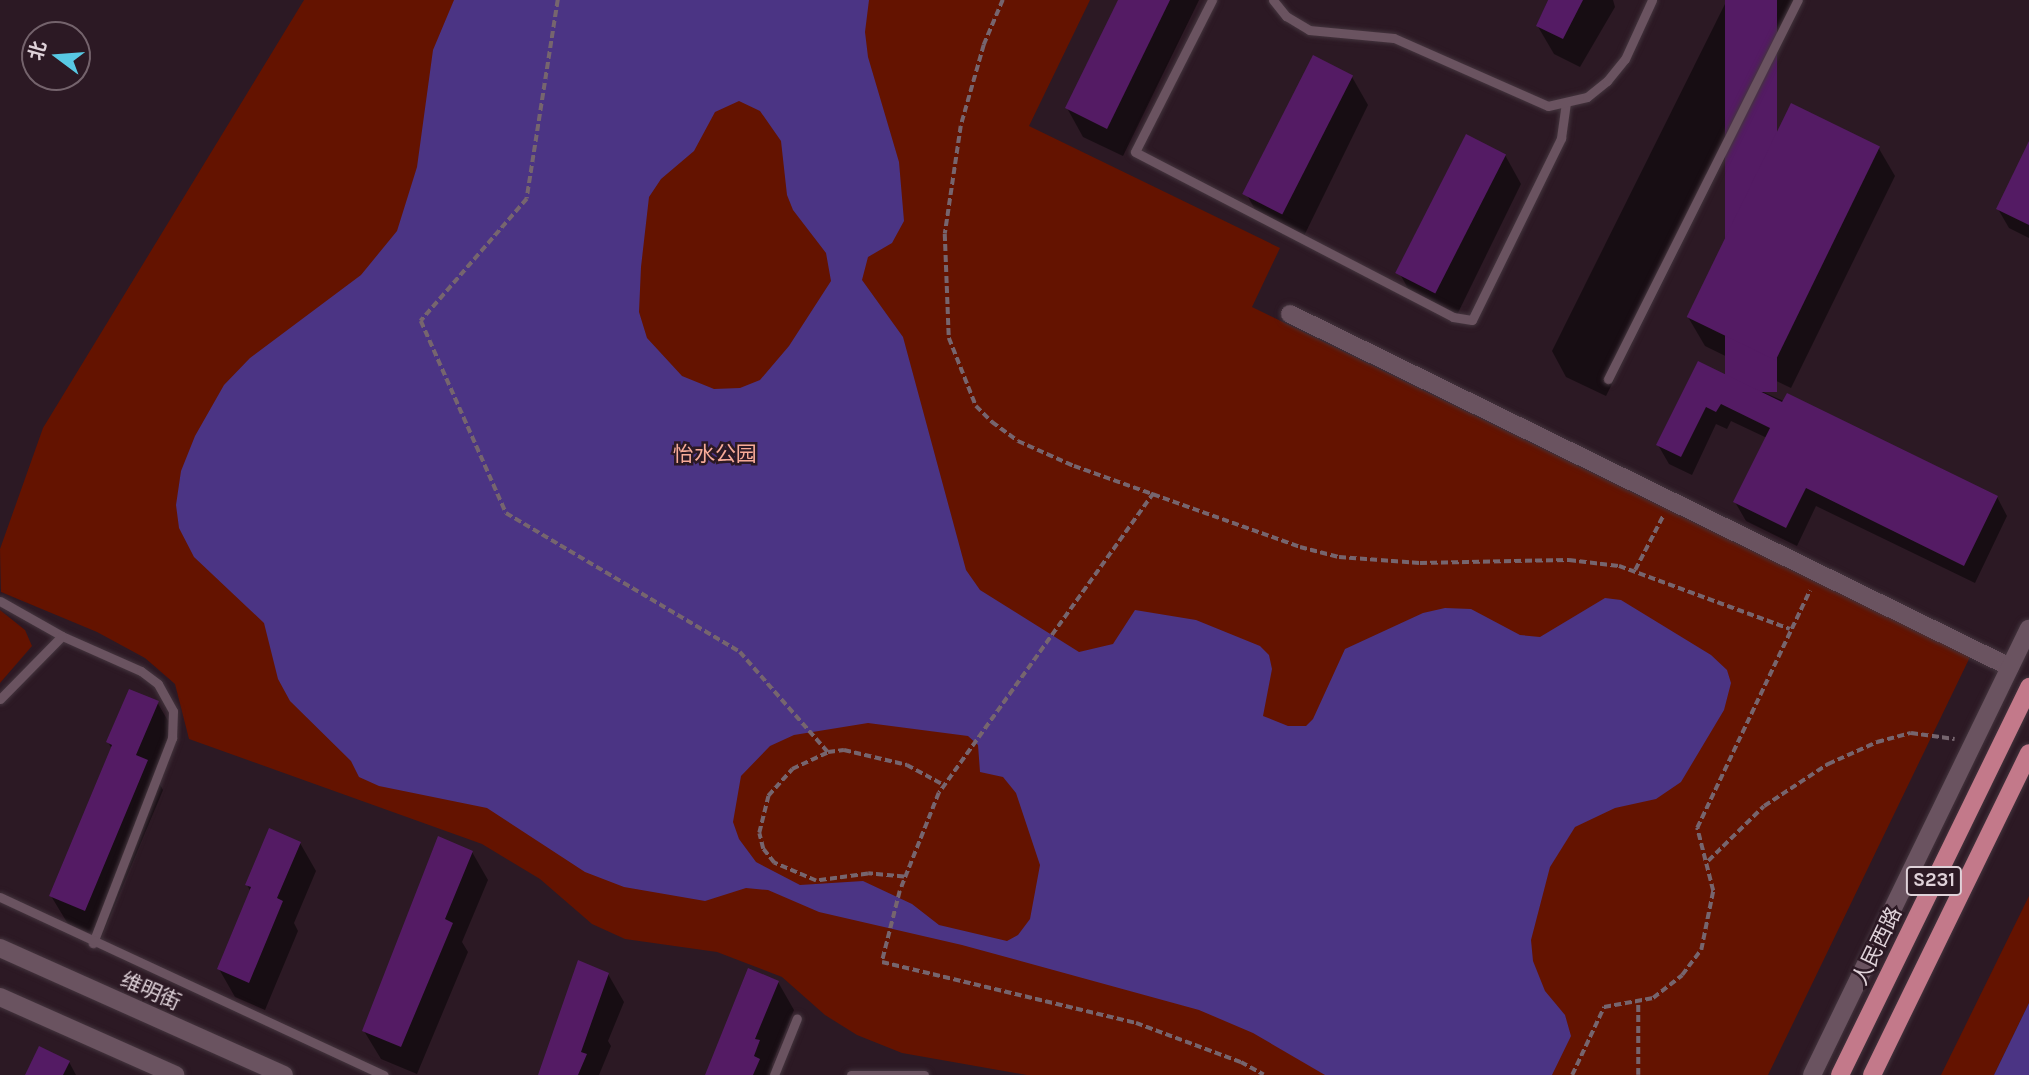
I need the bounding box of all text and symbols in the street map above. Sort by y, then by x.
north arrow [21,21,91,91]
text: 北 [25,39,51,63]
park label: 怡水公园 [673,441,757,467]
road number: S231 [1904,866,1964,897]
street label: 人民西路 [1847,903,1907,989]
street label: 维明街 [117,967,185,1015]

